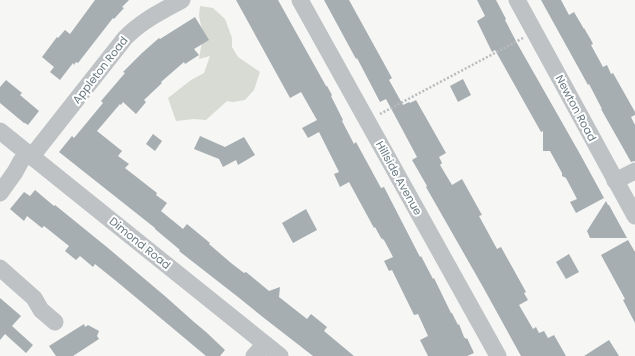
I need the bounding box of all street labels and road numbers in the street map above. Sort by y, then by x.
street label: Appleton Road [69,33,131,107]
street label: Newton Road [552,72,600,144]
street label: Hillside Avenue [372,138,426,218]
street label: Dimond Road [106,213,174,273]

